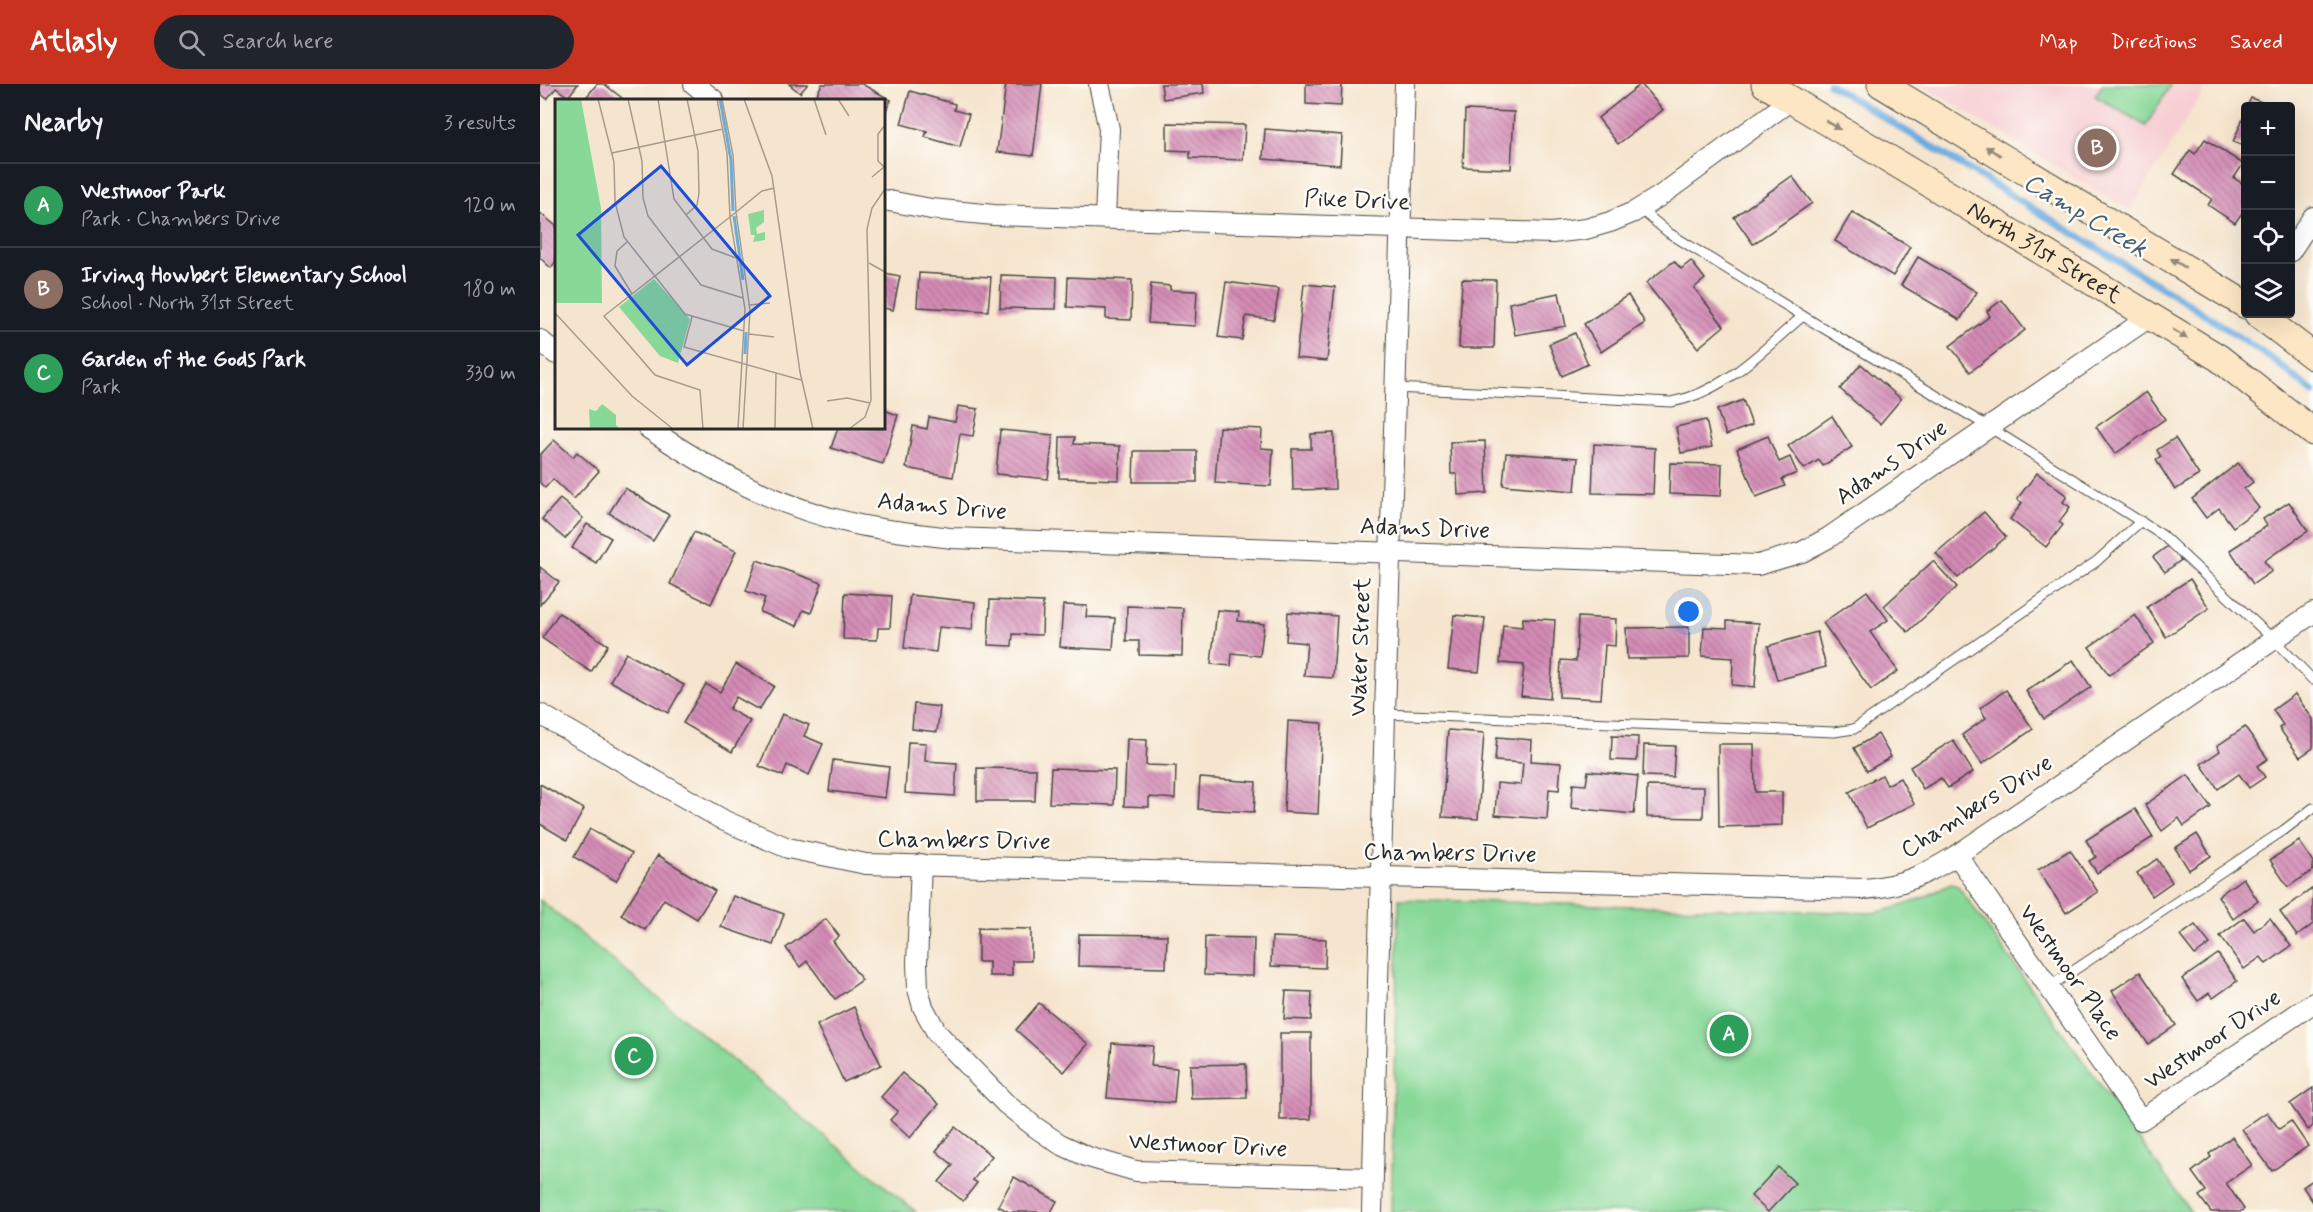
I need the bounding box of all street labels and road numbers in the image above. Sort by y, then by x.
street label: Pike Drive [1304,184,1411,218]
street label: North 31st Street [1961,194,2127,311]
street label: Adams Drive [1830,413,1954,513]
street label: Adams Drive [876,486,1008,528]
street label: Adams Drive [1359,511,1491,547]
street label: Water Street [1343,577,1379,717]
street label: Chambers Drive [1895,748,2059,866]
street label: Chambers Drive [877,824,1051,858]
street label: Chambers Drive [1363,837,1537,871]
street label: Westmoor Place [2011,899,2129,1047]
street label: Westmoor Drive [2138,983,2288,1097]
street label: Westmoor Drive [1128,1126,1288,1166]

